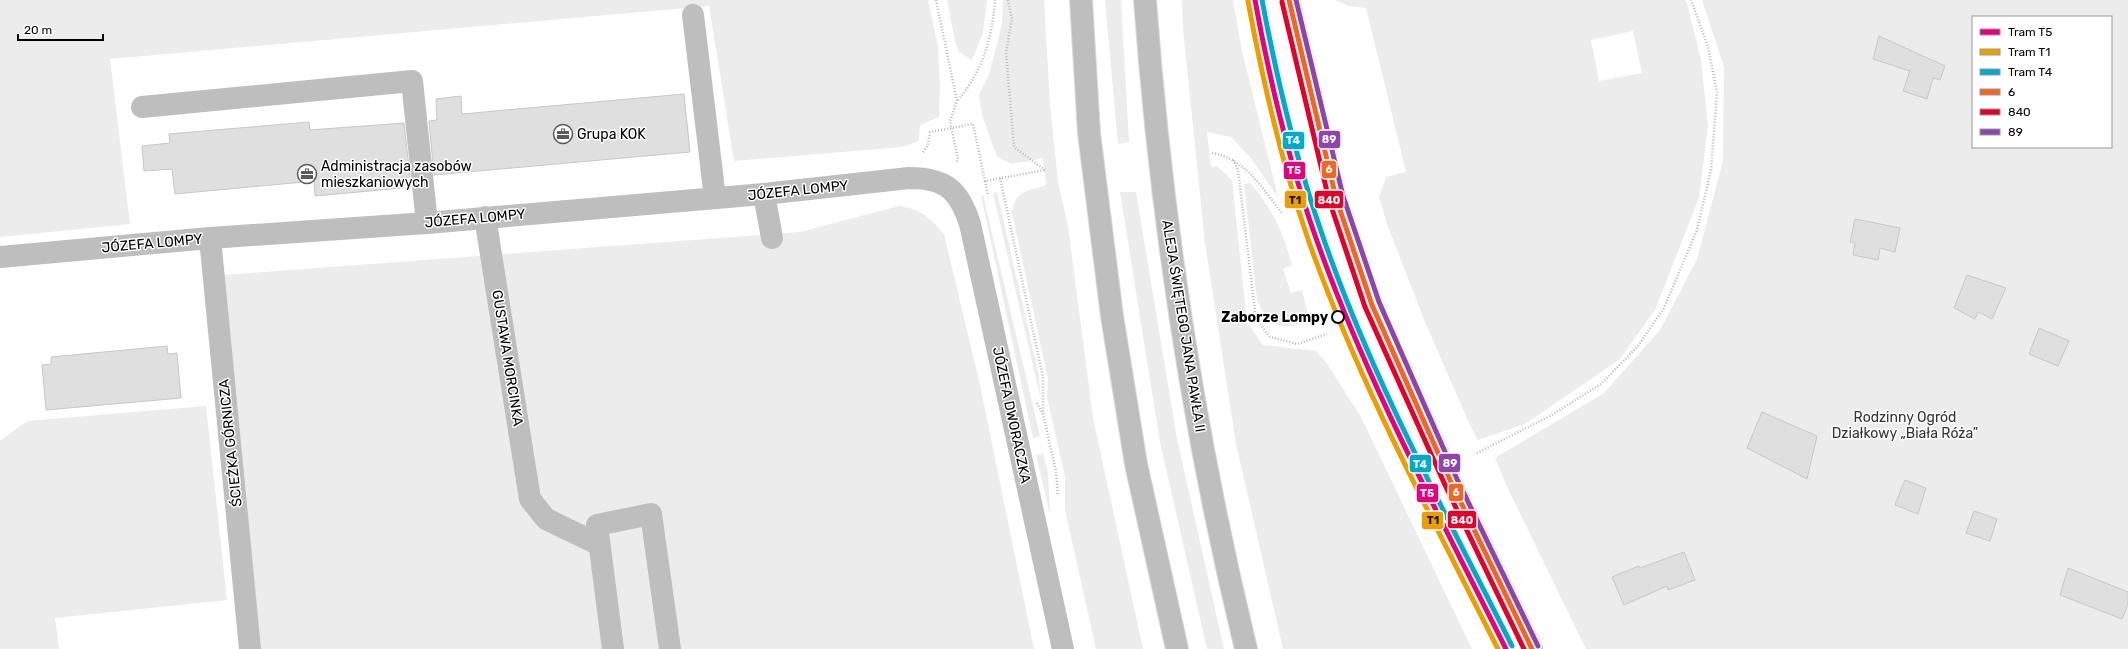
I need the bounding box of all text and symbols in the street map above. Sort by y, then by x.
scale bar [18,16,103,42]
legend [1972,16,2112,148]
text: 20 m [24,23,52,37]
text: Tram T5 [2008,25,2052,39]
text: Tram T1 [2008,45,2050,59]
text: Tram T4 [2008,65,2053,79]
text: 6 [2008,85,2015,99]
text: 840 [2008,105,2031,119]
office icon: Grupa KOK [552,123,574,145]
text: 89 [2008,125,2023,139]
place label: Grupa KOK [577,126,646,143]
line badge: 89 [1318,130,1341,149]
line badge: T4 [1282,131,1305,150]
text: 89 [1322,133,1336,146]
text: T4 [1286,134,1300,147]
place label: Administracja zasobów mieszkaniowych [321,158,472,191]
line badge: 6 [1321,160,1337,179]
line badge: T5 [1283,161,1306,180]
office icon: Administracja zasobów mieszkaniowych [296,163,318,185]
text: 6 [1325,163,1333,176]
text: T5 [1287,164,1301,177]
street label: JÓZEFA LOMPY [747,176,849,204]
line badge: T1 [1284,190,1307,209]
line badge: 840 [1314,190,1344,209]
text: T1 [1289,194,1301,207]
text: 840 [1318,194,1340,207]
street label: JÓZEFA LOMPY [424,205,526,231]
street label: ALEJA ŚWIĘTEGO JANA PAWŁA II [1158,218,1210,434]
street label: JÓZEFA LOMPY [101,230,203,256]
street label: GUSTAWA MORCINKA [488,289,527,428]
place label: Zaborze Lompy [1221,309,1329,326]
marker: Zaborze Lompy [1331,310,1345,324]
street label: JÓZEFA DWORACZKA [989,345,1035,486]
street label: ŚCIEŻKA GÓRNICZA [214,378,246,508]
park label: Rodzinny Ogród Działkowy „Biała Róża” [1832,409,1978,442]
line badge: 89 [1438,453,1461,473]
line badge: T4 [1409,454,1432,473]
text: 89 [1443,457,1457,470]
text: T4 [1413,458,1427,471]
line badge: T5 [1416,483,1439,503]
line badge: 6 [1448,483,1464,502]
text: 6 [1452,486,1460,499]
text: T5 [1420,487,1434,500]
line badge: 840 [1447,510,1477,529]
line badge: T1 [1421,511,1444,530]
text: T1 [1427,514,1439,527]
text: 840 [1451,514,1473,527]

